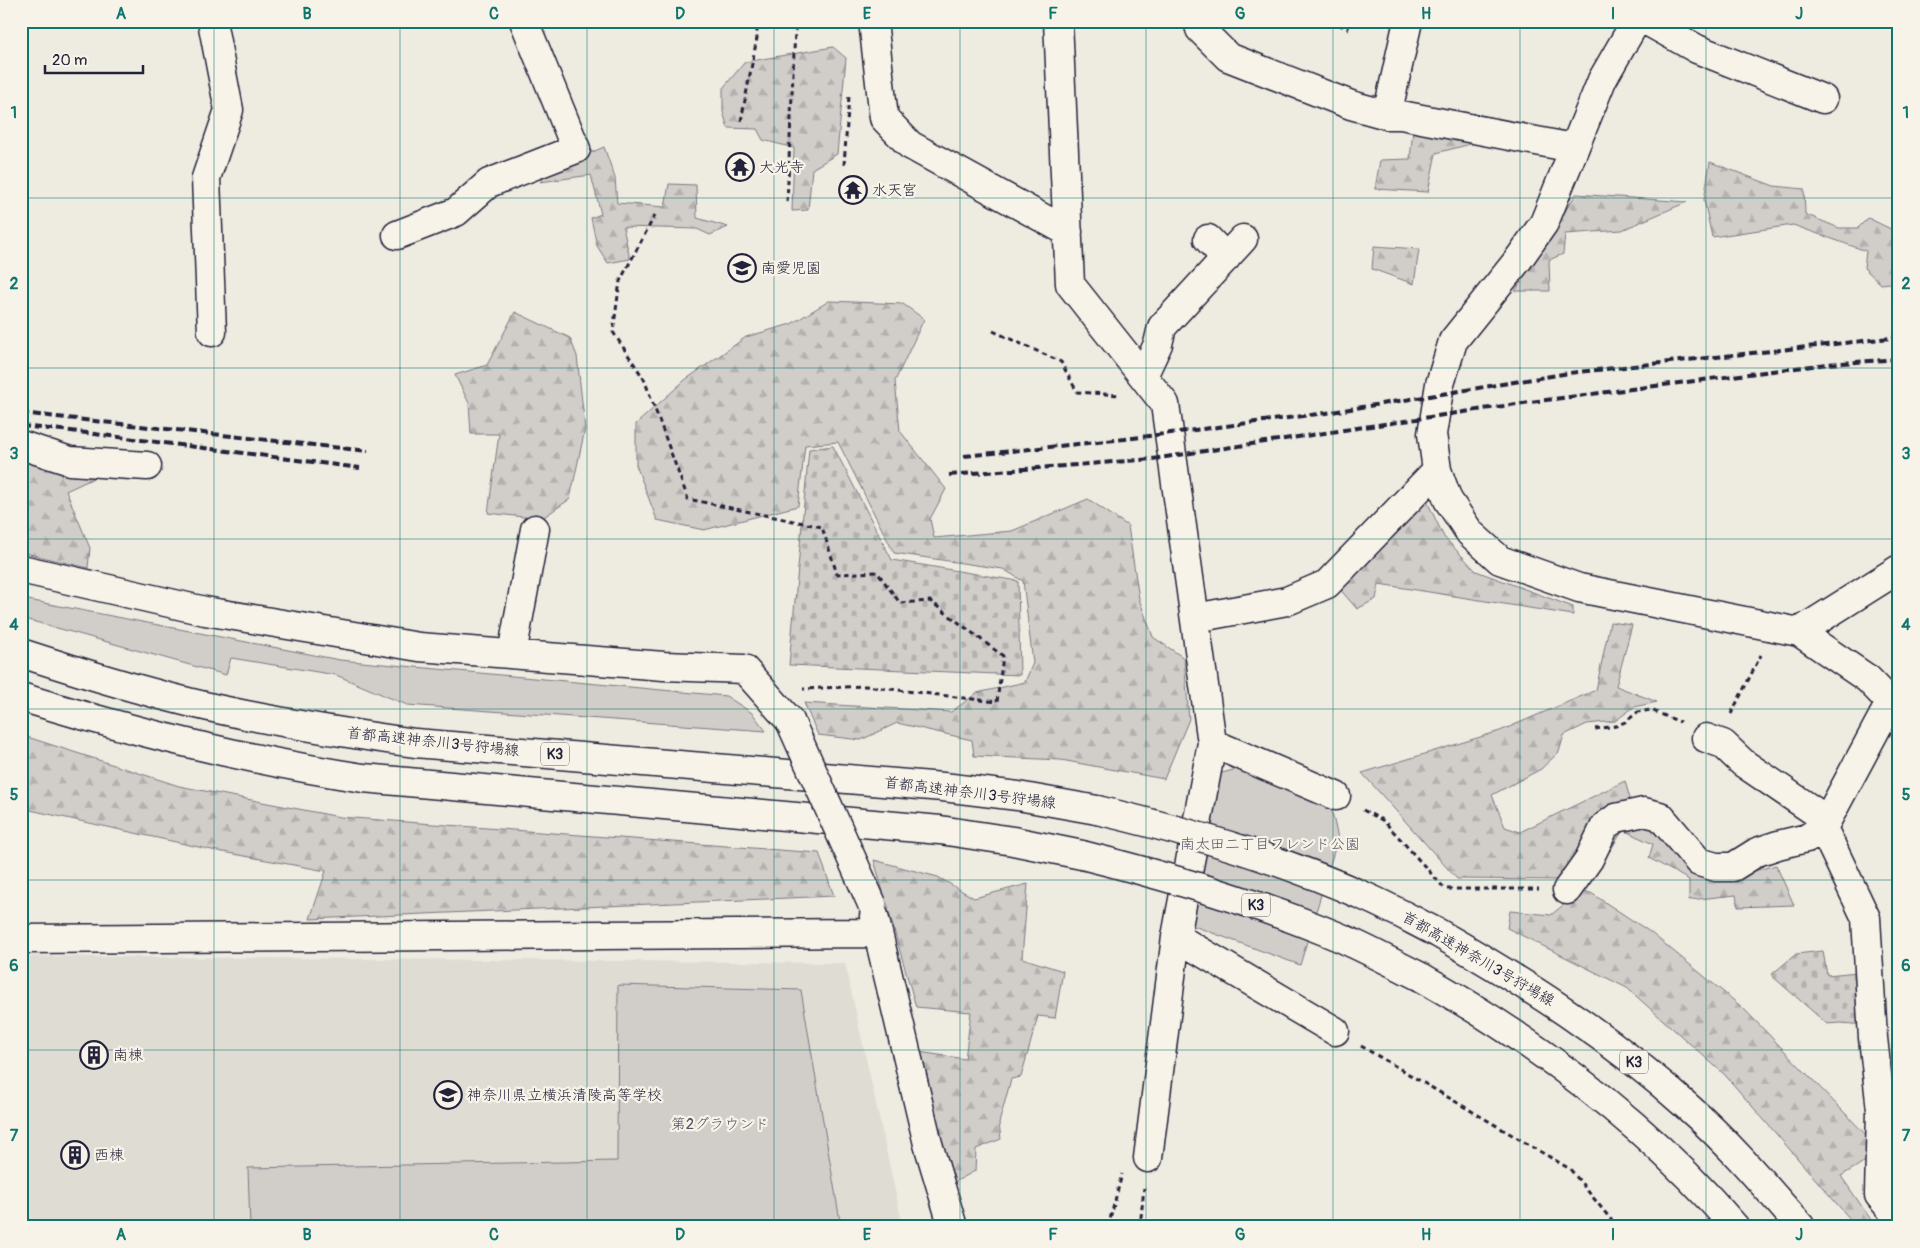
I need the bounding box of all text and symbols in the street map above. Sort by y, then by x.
text: A [116,4,127,24]
text: B [302,4,312,24]
text: C [489,4,499,24]
text: D [675,4,685,24]
text: E [863,4,872,24]
text: F [1048,4,1058,24]
text: G [1235,4,1246,24]
text: H [1421,4,1431,24]
text: I [1611,4,1615,24]
text: J [1795,4,1803,24]
scale bar [45,42,142,74]
text: 20 m [52,51,87,70]
text: 1 [11,103,17,123]
text: 1 [1903,103,1909,123]
temple icon: 大光寺 [725,152,755,182]
place label: 大光寺 [759,158,804,177]
temple icon: 水天宮 [838,175,868,205]
place label: 水天宮 [872,181,917,200]
school or university icon: 南愛児園 [727,253,757,283]
place label: 南愛児園 [761,259,821,278]
text: 2 [10,274,19,294]
text: 2 [1902,274,1911,294]
text: 3 [10,444,19,464]
text: 3 [1902,444,1911,464]
text: 4 [9,615,19,635]
text: 4 [1901,615,1911,635]
street label: 首都高速神奈川3号狩場線 [346,723,520,761]
road number: K3 [541,742,569,766]
street label: 首都高速神奈川3号狩場線 [883,773,1057,813]
text: 5 [10,785,19,805]
text: 5 [1902,785,1911,805]
park label: 南太田二丁目フレンド公園 [1180,835,1360,854]
road number: K3 [1242,894,1270,916]
street label: 首都高速神奈川3号狩場線 [1398,907,1558,1011]
text: 6 [9,956,19,976]
text: 6 [1901,956,1911,976]
building icon: 南棟 [79,1040,109,1070]
place label: 南棟 [113,1046,143,1065]
road number: K3 [1620,1050,1648,1074]
school or university icon: 神奈川県立横浜清陵高等学校 [433,1080,463,1110]
place label: 神奈川県立横浜清陵高等学校 [467,1086,662,1105]
park label: 第2グラウンド [671,1115,769,1134]
text: 7 [10,1126,19,1146]
text: 7 [1902,1126,1911,1146]
building icon: 西棟 [60,1140,90,1170]
place label: 西棟 [94,1146,124,1165]
text: A [116,1225,127,1245]
text: B [302,1225,312,1245]
text: C [489,1225,499,1245]
text: D [675,1225,685,1245]
text: E [863,1225,872,1245]
text: F [1048,1225,1058,1245]
text: G [1235,1225,1246,1245]
text: H [1421,1225,1431,1245]
text: I [1611,1225,1615,1245]
text: J [1795,1225,1803,1245]

